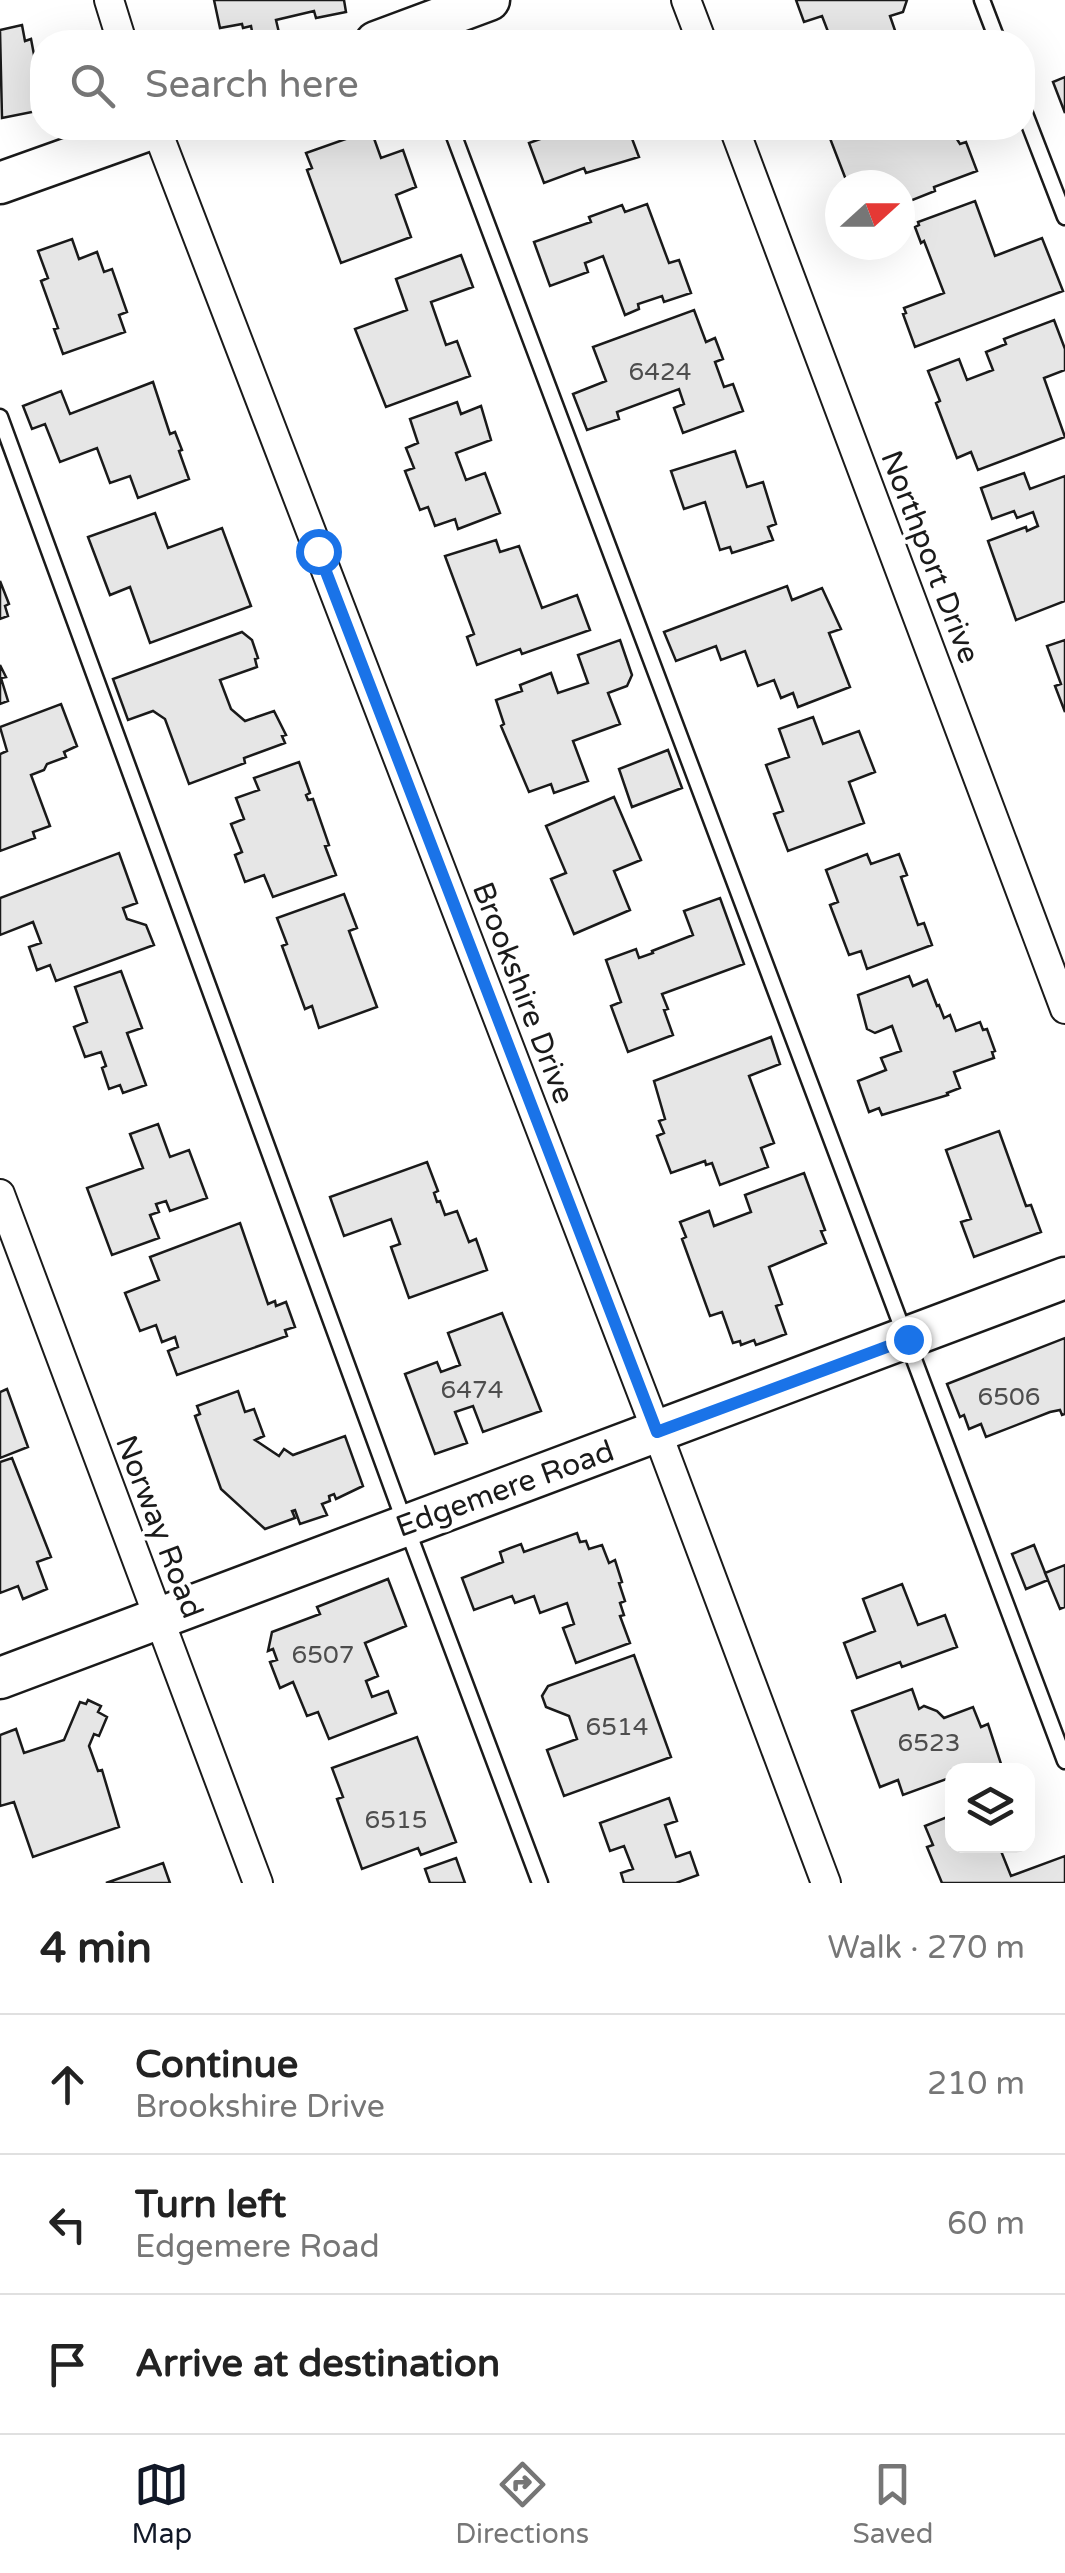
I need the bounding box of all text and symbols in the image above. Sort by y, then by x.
search box [30,30,1035,140]
icon: search [65,58,120,113]
text: Search here [145,62,359,108]
north arrow [825,170,915,260]
house number: 6424 [629,357,691,387]
street label: Northport Drive [872,445,988,669]
route start [296,529,342,575]
street label: Brookshire Drive [464,877,582,1109]
route end [886,1317,932,1363]
house number: 6474 [441,1375,503,1405]
house number: 6506 [978,1382,1040,1412]
street label: Norway Road [107,1430,211,1624]
street label: Edgemere Road [391,1432,619,1546]
house number: 6507 [292,1640,354,1670]
house number: 6514 [586,1712,648,1742]
house number: 6523 [898,1728,960,1758]
map controls [945,1763,1035,1853]
button: layers [945,1763,1035,1853]
house number: 6515 [365,1805,427,1835]
text: 4 min [40,1923,152,1974]
text: Walk · 270 m [828,1929,1025,1967]
text: Continue [135,2042,298,2088]
icon: ahead [40,2057,95,2112]
text: 210 m [927,2065,1025,2103]
text: Brookshire Drive [135,2088,385,2126]
text: Turn left [135,2182,286,2228]
icon: left [40,2197,95,2252]
text: 60 m [947,2205,1025,2243]
text: Edgemere Road [135,2228,380,2266]
icon: arrive [40,2337,95,2392]
text: Arrive at destination [135,2341,500,2387]
tab: Map [132,2457,192,2551]
tab: Directions [455,2457,589,2551]
tab: Saved [852,2457,933,2551]

